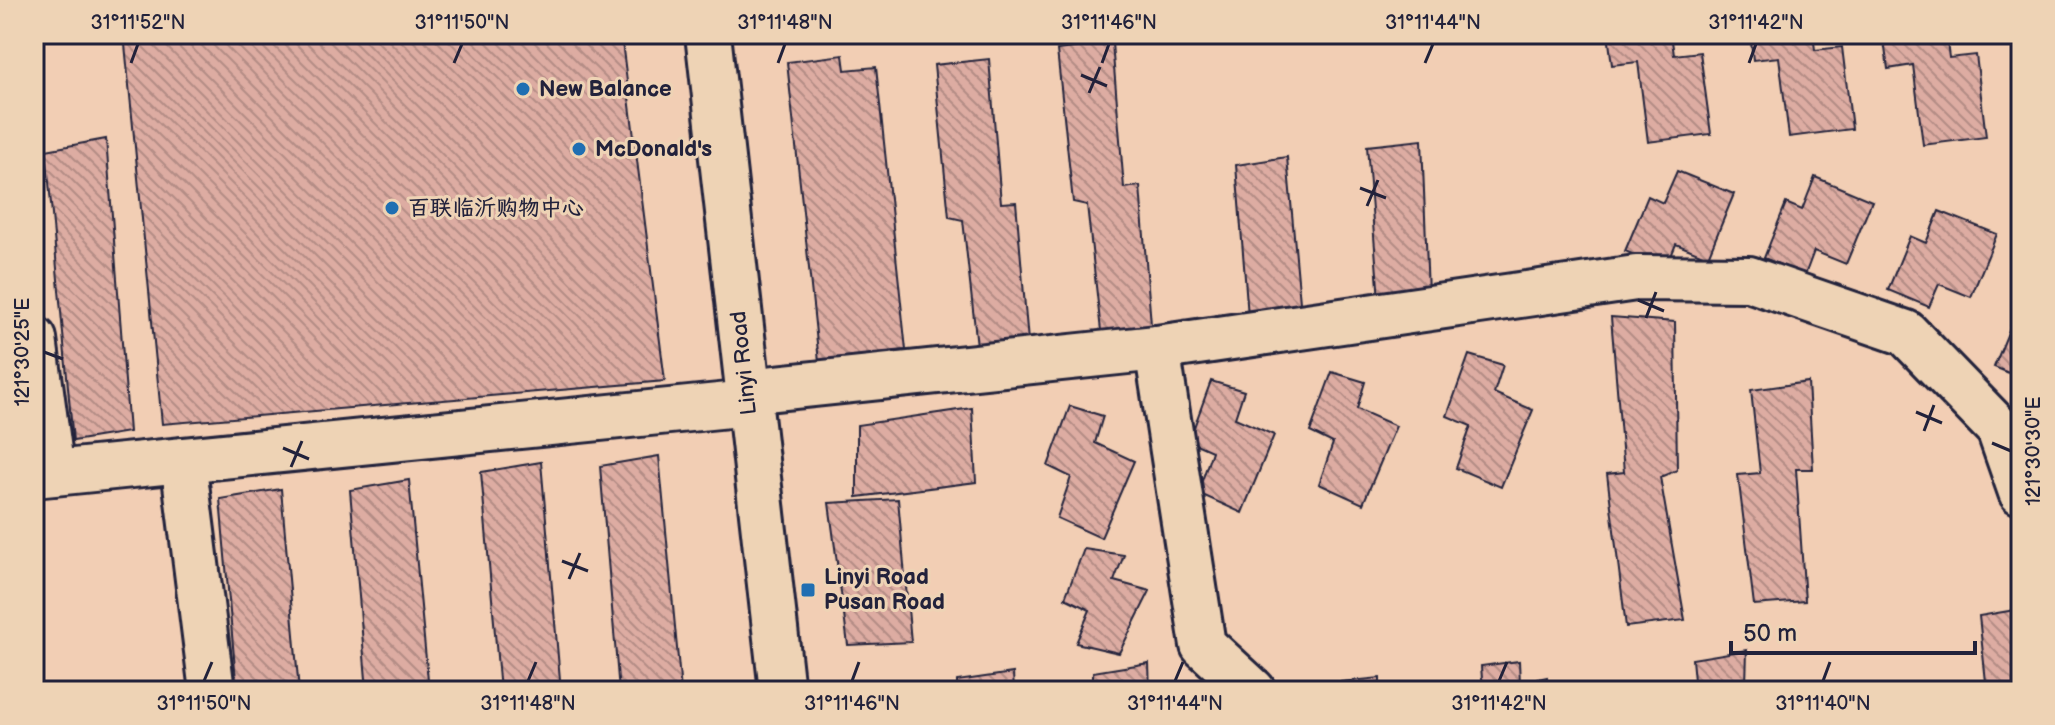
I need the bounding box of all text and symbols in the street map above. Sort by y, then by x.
text: 31°11'52"N [91,11,185,35]
text: 31°11'50"N [415,11,509,35]
text: 31°11'48"N [737,11,833,35]
text: 31°11'46"N [1061,11,1157,35]
text: 31°11'44"N [1385,11,1481,35]
text: 31°11'42"N [1708,11,1804,35]
place label: New Balance [539,76,672,103]
marker: New Balance [514,80,532,98]
place label: McDonald's [595,136,712,163]
marker: McDonald's [570,140,588,158]
place label: 百联临沂购物中心 [408,195,584,222]
marker: 百联临沂购物中心 [383,199,401,217]
text: 121°30'25"E [11,298,35,406]
street label: Linyi Road [725,310,763,416]
text: 121°30'30"E [2022,396,2046,506]
place label: Linyi Road Pusan Road [824,564,945,616]
marker: Linyi Road Pusan Road [799,581,817,599]
scale bar [1731,605,1975,655]
text: 50 m [1743,619,1797,648]
text: 31°11'50"N [157,692,251,716]
text: 31°11'48"N [480,692,576,716]
text: 31°11'46"N [804,692,900,716]
text: 31°11'44"N [1127,692,1223,716]
text: 31°11'42"N [1451,692,1547,716]
text: 31°11'40"N [1775,692,1871,716]

